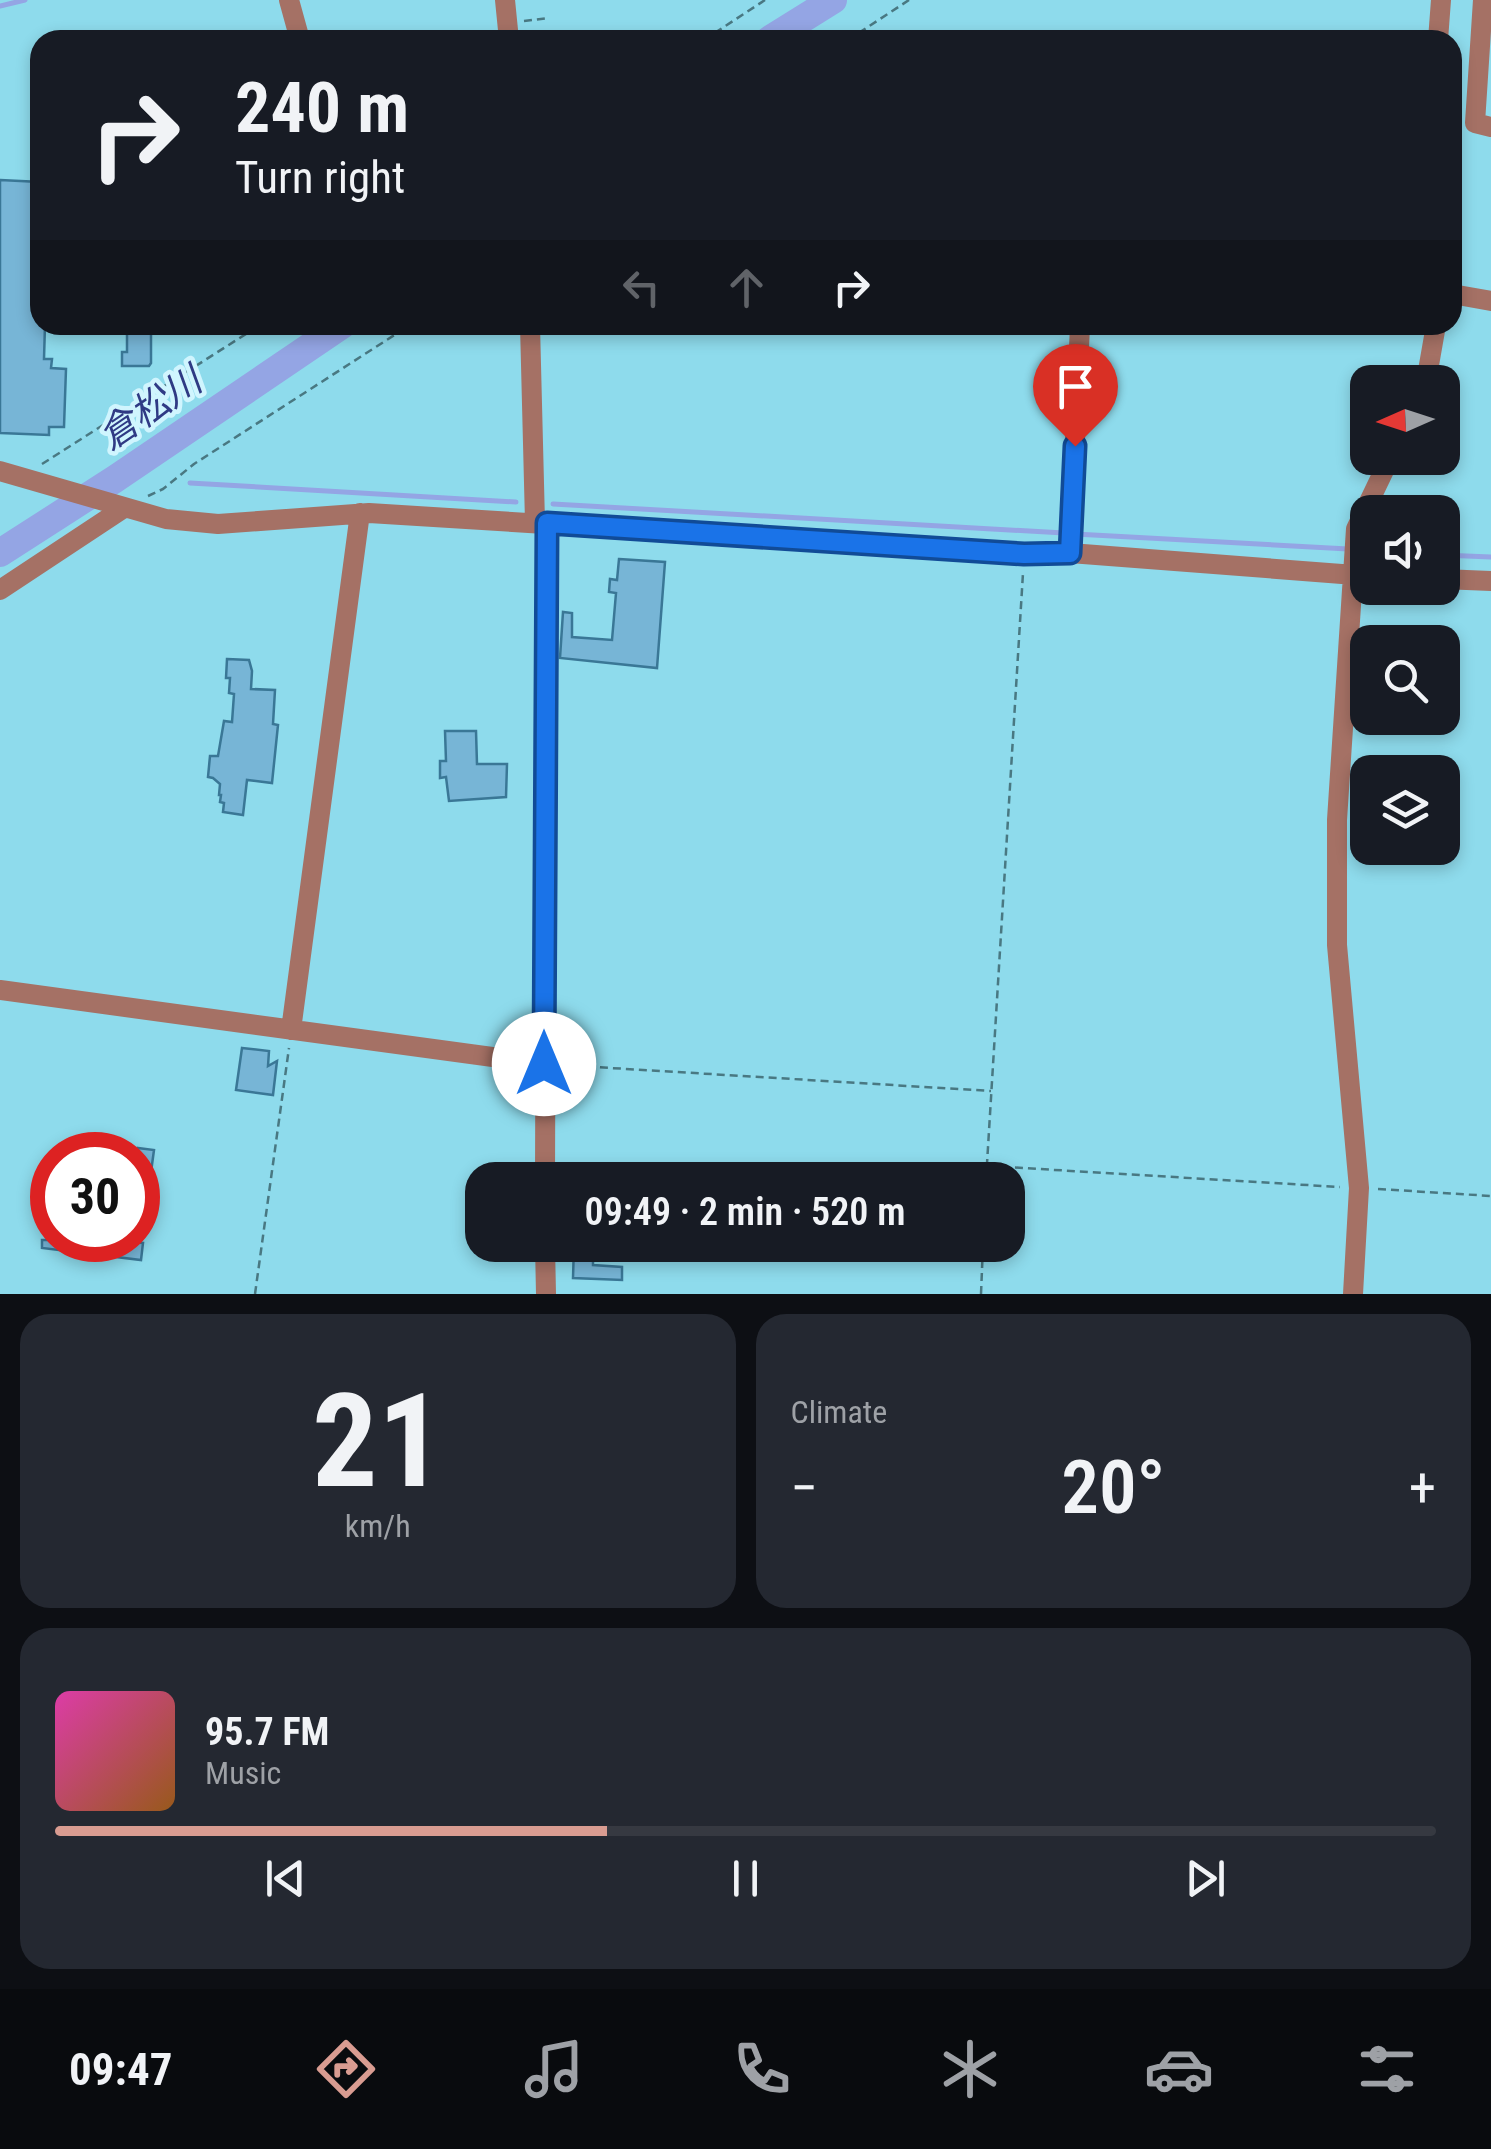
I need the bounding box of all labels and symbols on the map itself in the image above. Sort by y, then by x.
pin [1033,344,1118,447]
water label: 倉松川 [90,356,213,458]
north arrow [1350,365,1460,475]
position arrow [492,1012,596,1116]
speed limit sign: 30 [30,1132,160,1262]

